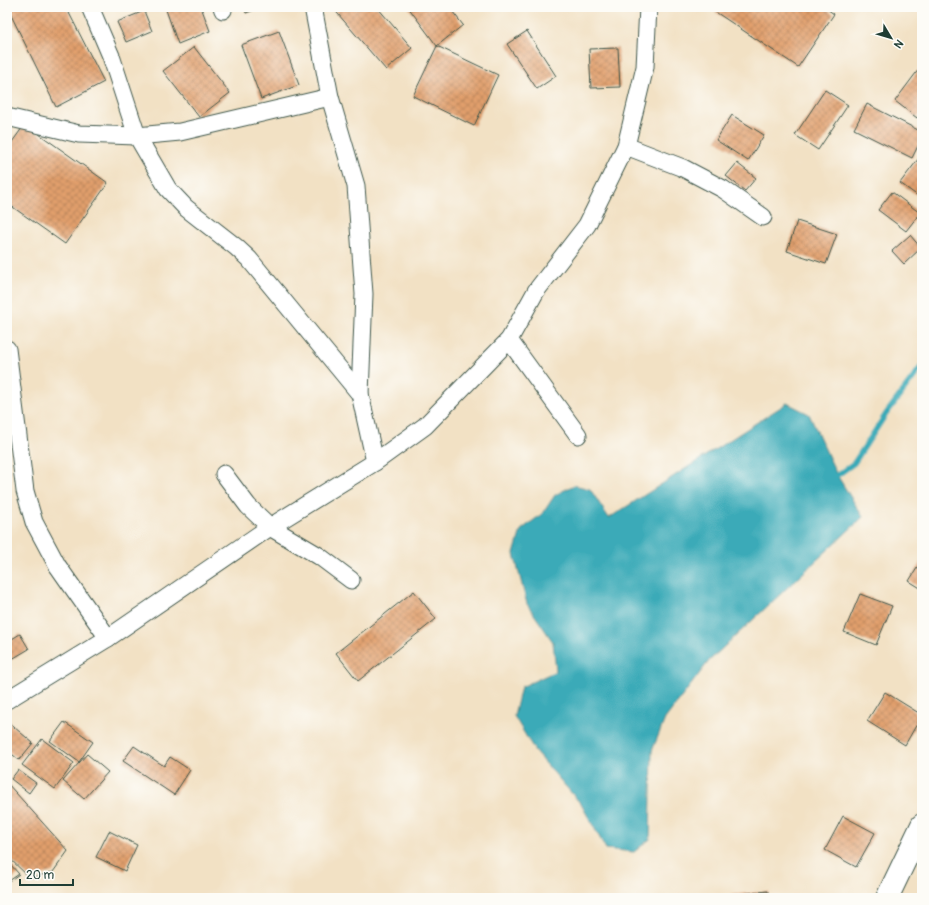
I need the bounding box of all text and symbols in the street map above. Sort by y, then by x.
north arrow [871,18,911,58]
text: N [891,37,906,51]
scale bar [20,861,73,887]
text: 20 m [26,868,55,883]

